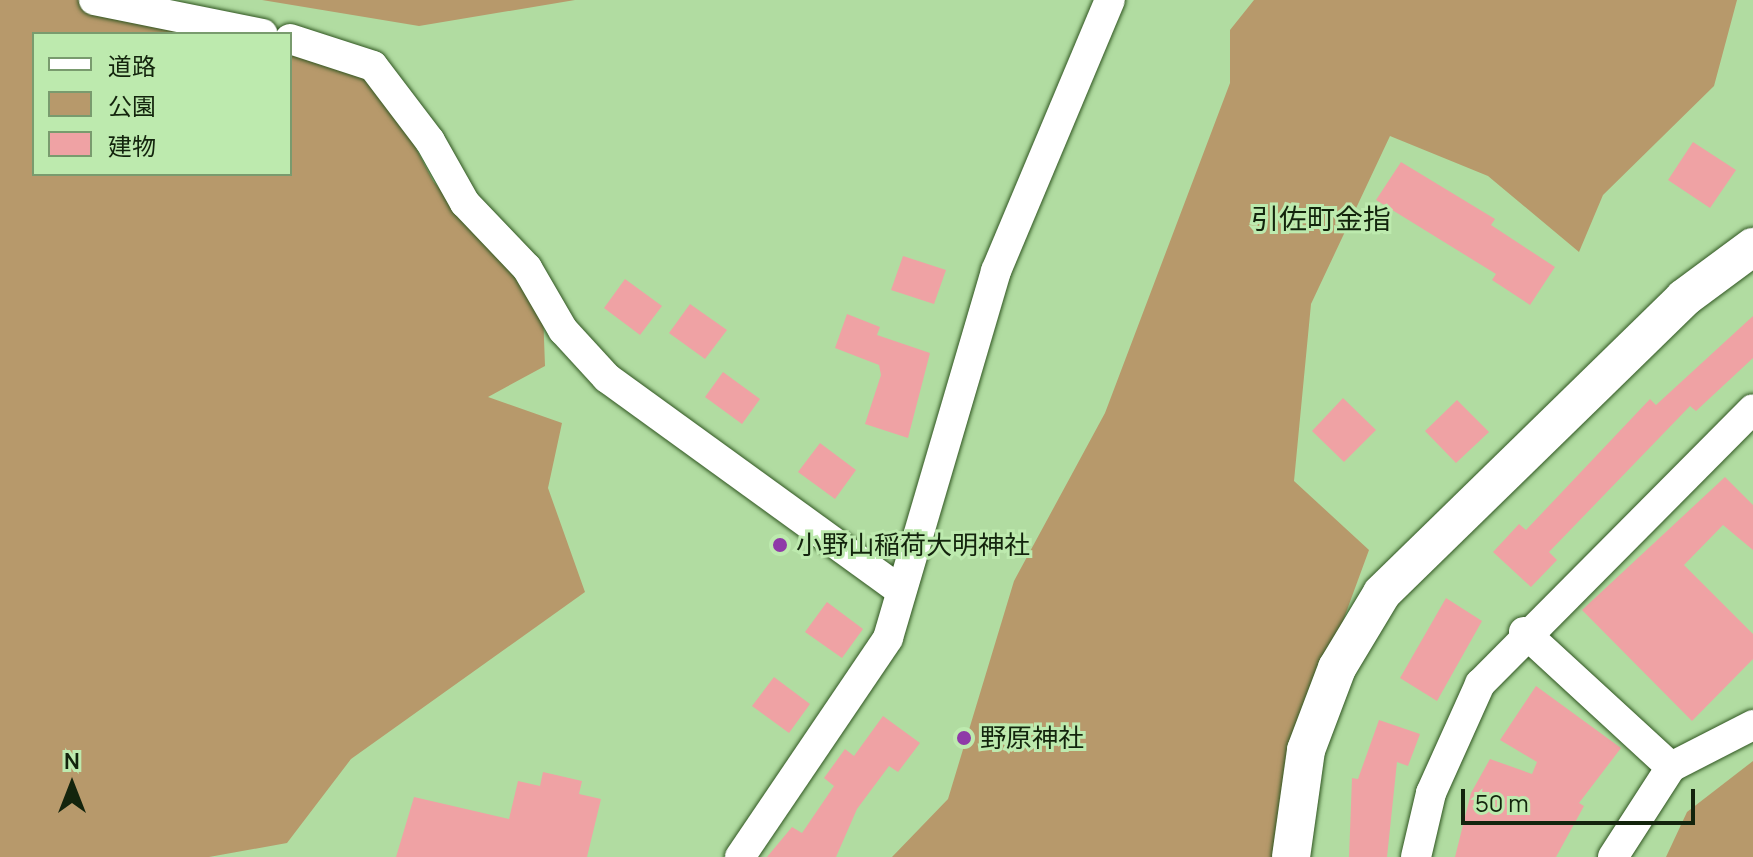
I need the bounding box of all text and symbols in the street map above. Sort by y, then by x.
legend [32,32,292,176]
text: 道路 [108,49,156,82]
text: 公園 [108,89,156,122]
text: 建物 [108,129,156,162]
district label: 引佐町金指 [1251,201,1391,235]
place label: 小野山稲荷大明神社 [796,529,1030,561]
marker: 小野山稲荷大明神社 [771,536,789,554]
place label: 野原神社 [980,722,1084,754]
marker: 野原神社 [955,729,973,747]
north arrow [32,745,112,825]
text: N [64,746,80,776]
scale bar [1465,773,1699,823]
text: 50 m [1475,786,1529,819]

